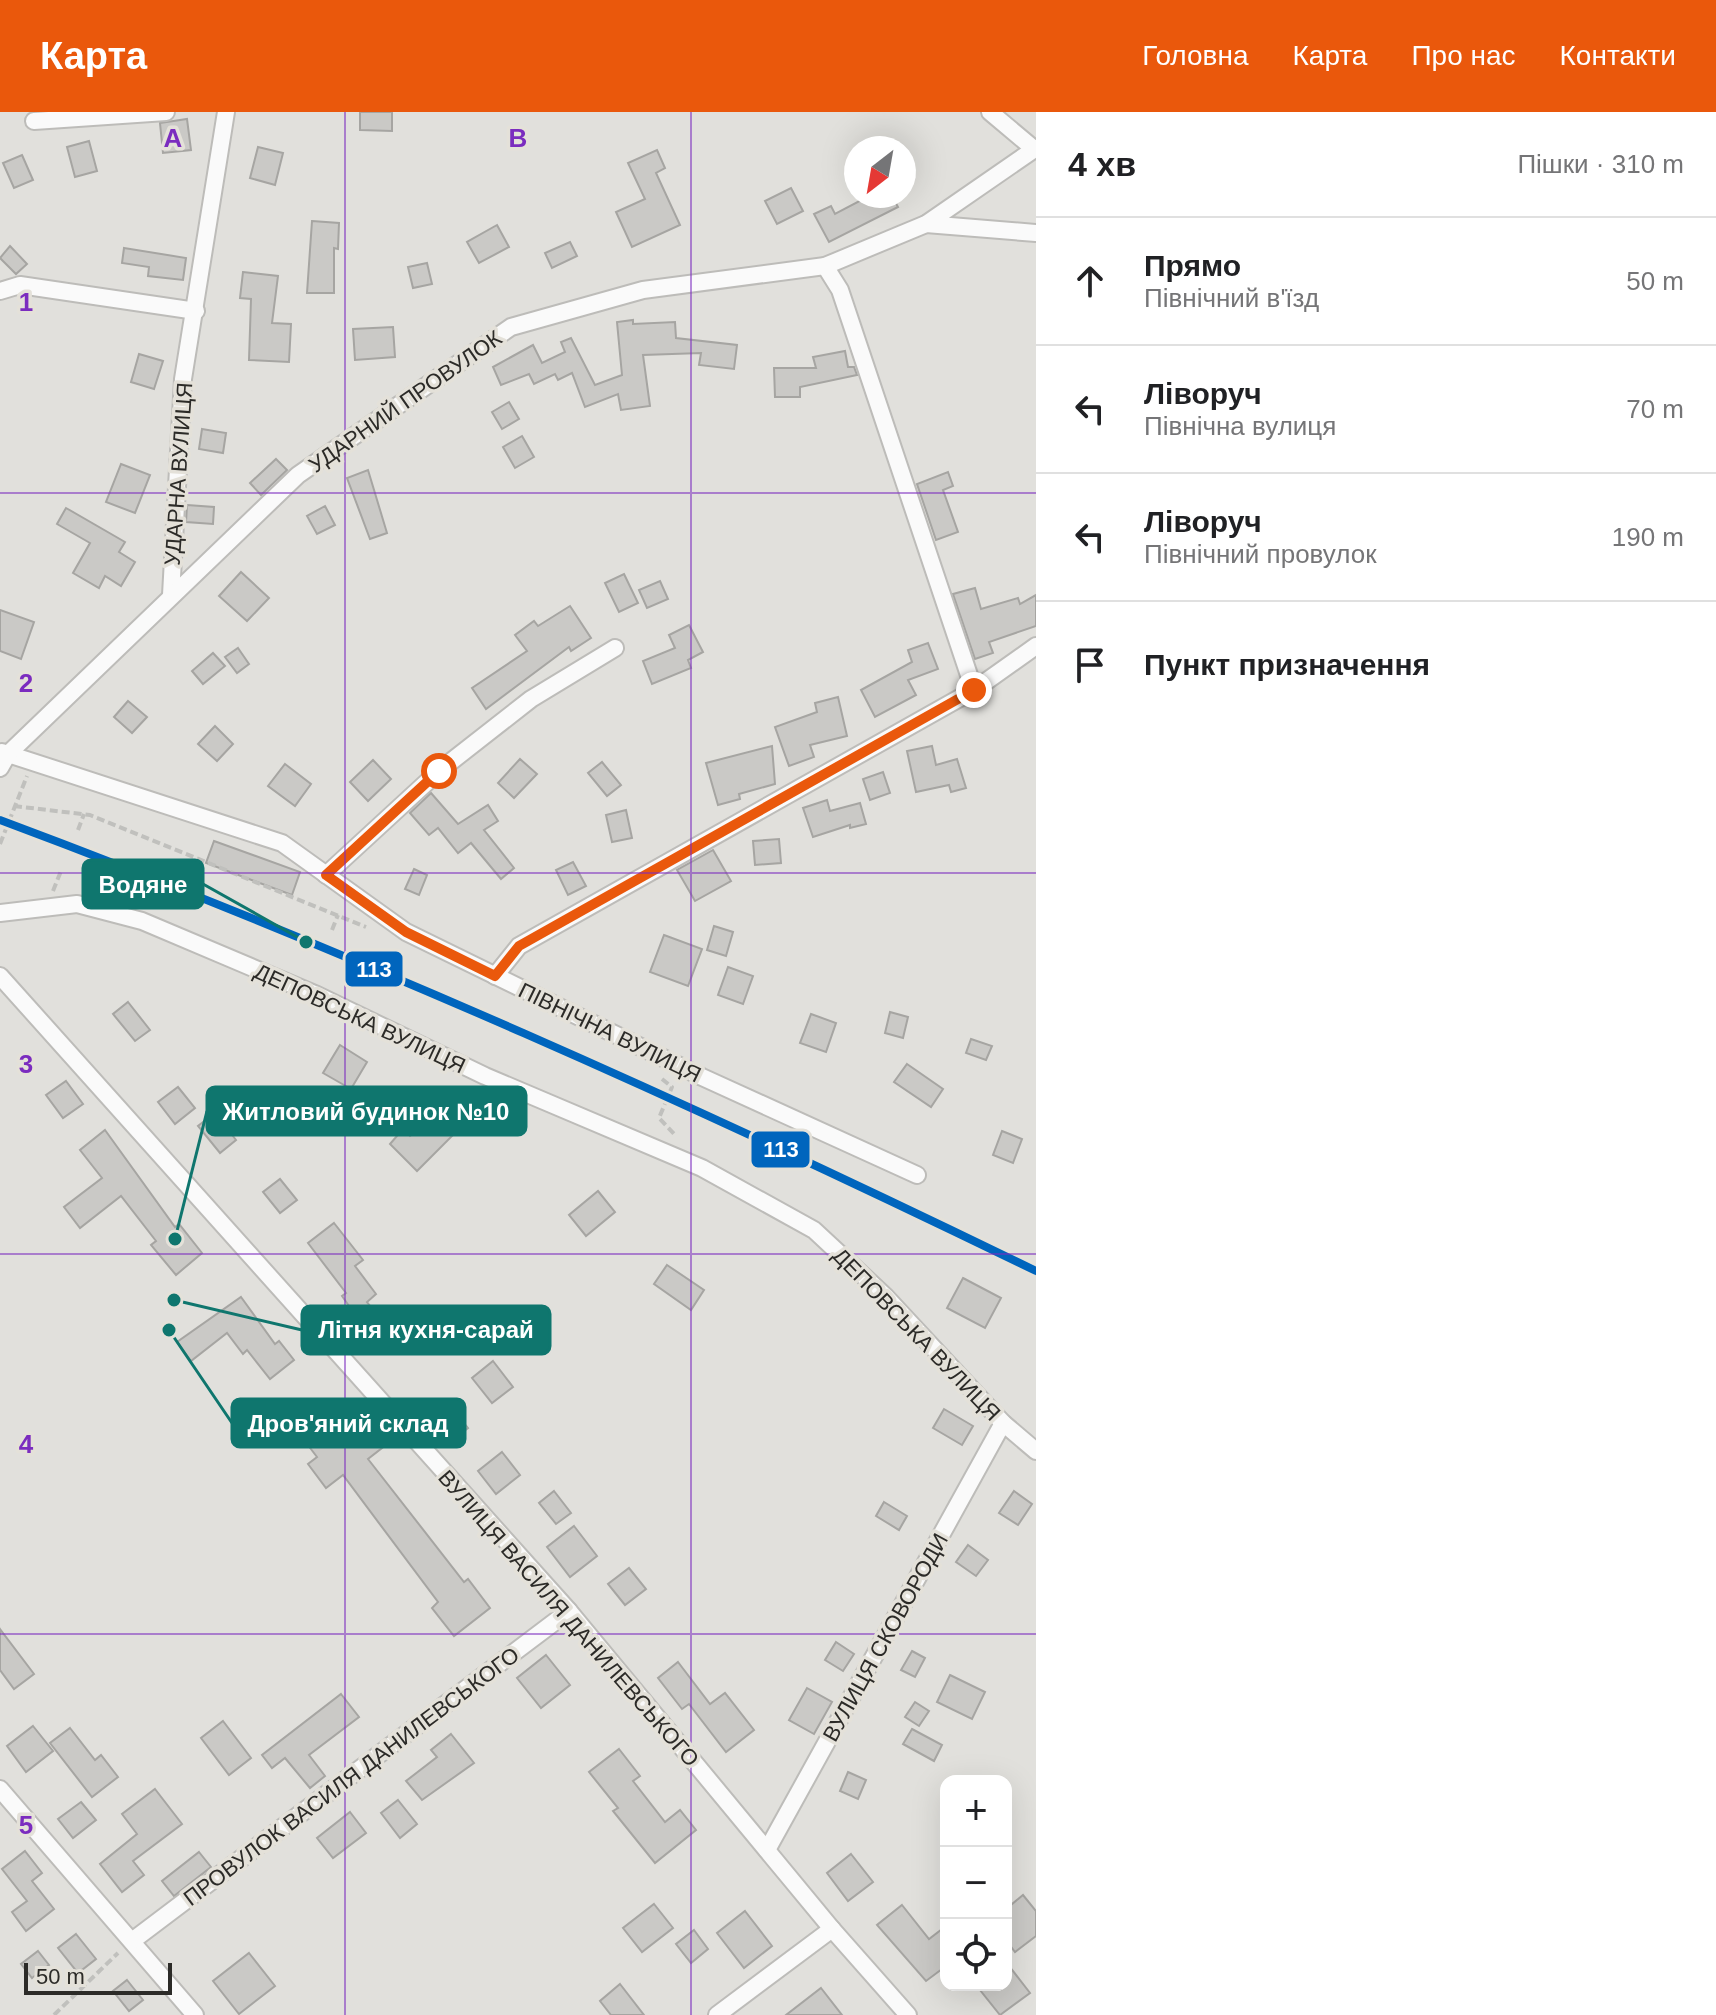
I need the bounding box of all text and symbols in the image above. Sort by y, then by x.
text: Карта [40,35,147,77]
text: Головна [1142,40,1249,71]
text: Карта [1293,40,1367,71]
text: Про нас [1411,40,1516,71]
text: Контакти [1560,40,1676,71]
text: A [164,123,183,153]
text: B [509,123,527,153]
north arrow [844,136,916,208]
text: 4 хв [1068,145,1136,183]
text: Пішки · 310 m [1517,149,1684,179]
text: Прямо [1144,249,1241,282]
icon: ahead [1068,259,1112,303]
text: 50 m [1626,266,1684,296]
text: Північний в'їзд [1144,283,1319,313]
text: 1 [19,287,33,317]
street label: УДАРНИЙ ПРОВУЛОК [304,325,507,477]
text: Ліворуч [1144,377,1262,410]
street label: УДАРНА ВУЛИЦЯ [160,382,197,566]
icon: left [1068,387,1112,431]
text: 70 m [1626,394,1684,424]
text: Північна вулиця [1144,411,1336,441]
text: Ліворуч [1144,505,1262,538]
icon: left [1068,515,1112,559]
text: 190 m [1612,522,1684,552]
text: Північний провулок [1144,539,1377,569]
icon: arrive [1068,643,1112,687]
text: Пункт призначення [1144,648,1430,681]
text: 2 [19,668,33,698]
route end [956,672,992,708]
route start [421,753,457,789]
callout: Водяне [83,860,203,908]
text: Водяне [99,871,187,898]
line badge: 113 [344,950,404,988]
text: 113 [356,957,392,982]
street label: ДЕПОВСЬКА ВУЛИЦЯ [250,959,469,1078]
street label: ПІВНІЧНА ВУЛИЦЯ [515,977,705,1087]
text: 3 [19,1049,33,1079]
callout: Житловий будинок №10 [207,1087,526,1135]
text: Житловий будинок №10 [222,1098,509,1125]
line badge: 113 [750,1130,811,1169]
text: 113 [763,1137,799,1162]
street label: ДЕПОВСЬКА ВУЛИЦЯ [828,1243,1006,1426]
callout: Літня кухня-сарай [302,1306,550,1354]
text: Літня кухня-сарай [318,1316,534,1343]
callout: Дров'яний склад [232,1399,465,1447]
text: Дров'яний склад [247,1410,449,1437]
text: 4 [19,1429,34,1459]
street label: ВУЛИЦЯ ВАСИЛЯ ДАНИЛЕВСЬКОГО [433,1465,704,1771]
street label: ВУЛИЦЯ СКОВОРОДИ [818,1529,953,1746]
street label: ПРОВУЛОК ВАСИЛЯ ДАНИЛЕВСЬКОГО [179,1642,524,1911]
map controls [940,1775,1012,1991]
button: + [940,1775,1012,1847]
text: 5 [19,1810,33,1840]
button: − [940,1847,1012,1919]
button: locate [940,1919,1012,1991]
scale bar [24,1959,172,1995]
text: 50 m [36,1964,85,1989]

